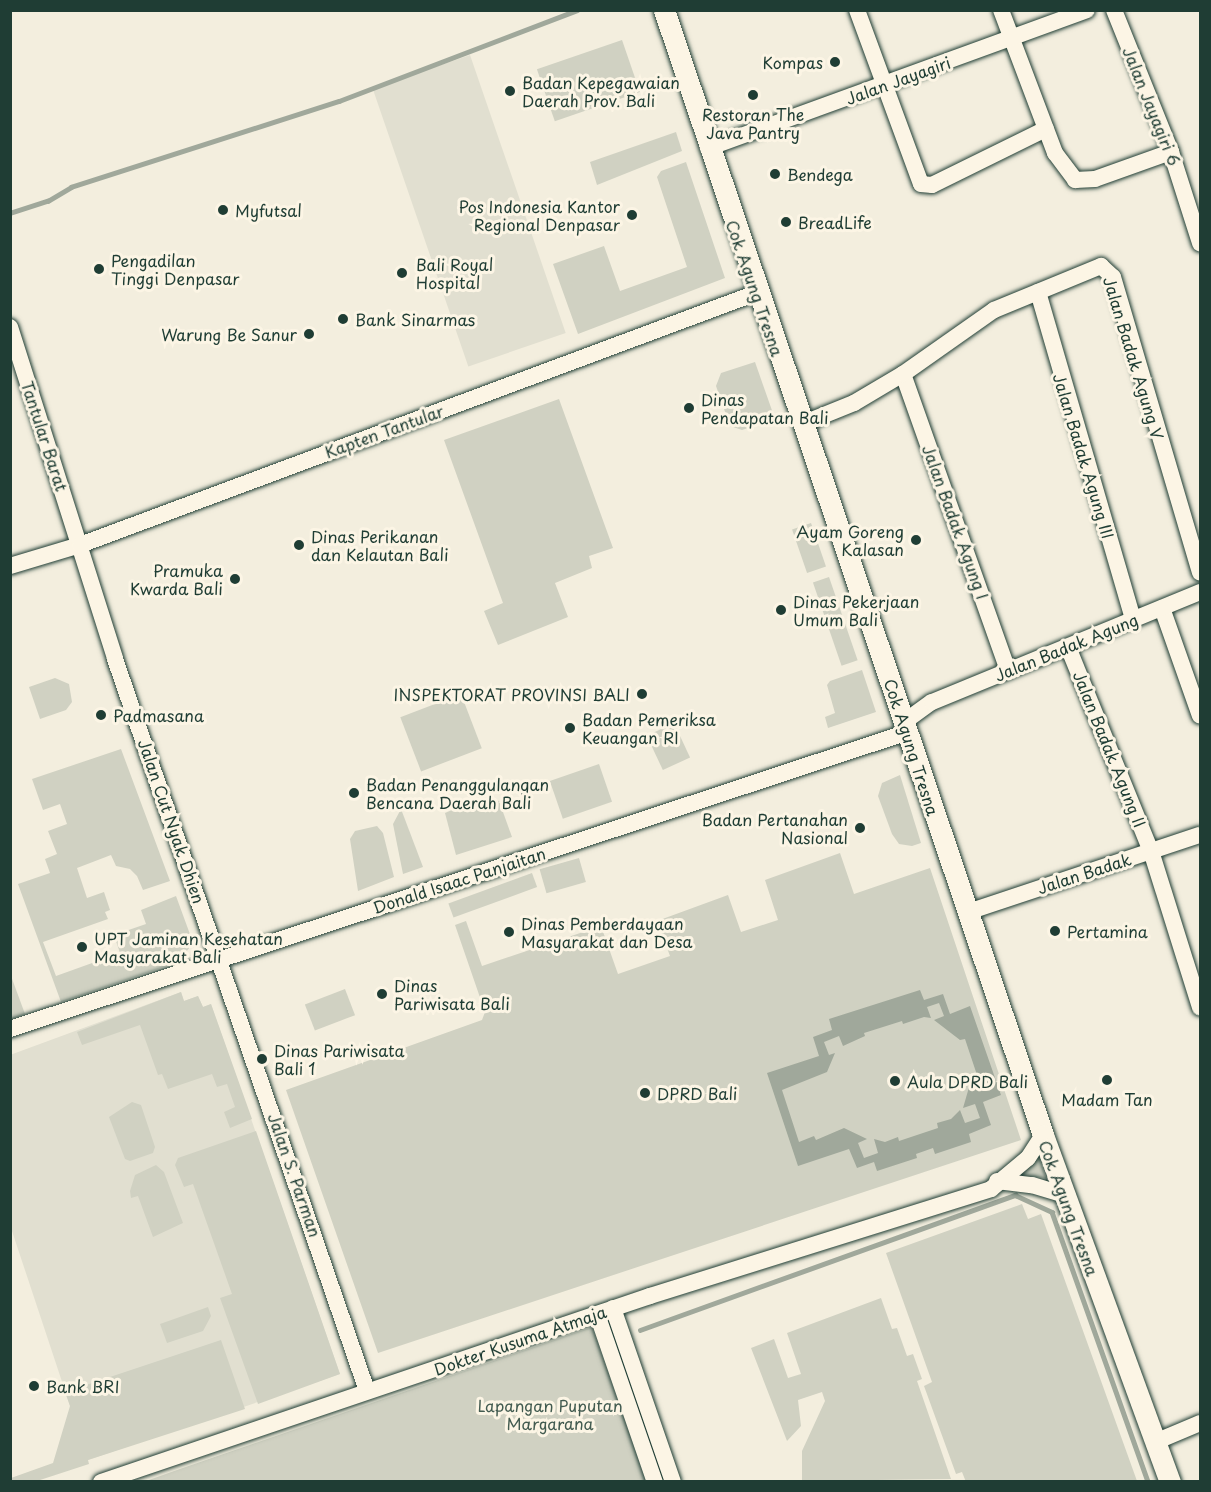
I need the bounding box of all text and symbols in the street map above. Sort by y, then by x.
street label: Jalan Jayagiri 6 [1119,43,1185,169]
place label: Kompas [762,52,823,72]
street label: Jalan Jayagiri [843,52,953,108]
marker: Kompas [828,55,842,69]
place label: Badan Kepegawaian Daerah Prov. Bali [522,72,679,110]
marker: Badan Kepegawaian Daerah Prov. Bali [503,84,517,98]
marker: Restoran The Java Pantry [746,88,760,102]
place label: Restoran The Java Pantry [702,104,804,142]
place label: Bendega [787,164,853,184]
marker: Bendega [768,167,782,181]
place label: Pos Indonesia Kantor Regional Denpasar [460,196,620,234]
place label: Myfutsal [235,200,302,220]
marker: Myfutsal [216,203,230,217]
marker: Pos Indonesia Kantor Regional Denpasar [625,208,639,222]
place label: BreadLife [798,212,872,232]
marker: BreadLife [779,215,793,229]
street label: Cok Agung Tresna [723,218,787,358]
place label: Pengadilan Tinggi Denpasar [111,250,239,288]
place label: Bali Royal Hospital [416,254,494,292]
marker: Pengadilan Tinggi Denpasar [92,262,106,276]
marker: Bali Royal Hospital [393,264,411,282]
street label: Jalan Badak Agung V [1100,274,1168,442]
place label: Bank Sinarmas [355,309,476,329]
marker: Bank Sinarmas [336,312,350,326]
place label: Warung Be Sanur [161,324,297,344]
marker: Warung Be Sanur [302,327,316,341]
street label: Jalan Badak Agung III [1050,371,1118,541]
street label: Tantular Barat [18,378,72,494]
place label: Dinas Pendapatan Bali [701,389,829,427]
street label: Kapten Tantular [322,400,446,462]
marker: Dinas Pendapatan Bali [682,401,696,415]
street label: Jalan Badak Agung I [919,442,993,602]
place label: Ayam Goreng Kalasan [796,521,904,559]
place label: Dinas Perikanan dan Kelautan Bali [311,526,448,564]
marker: Ayam Goreng Kalasan [909,533,923,547]
marker: Dinas Perikanan dan Kelautan Bali [292,538,306,552]
place label: Pramuka Kwarda Bali [130,560,223,598]
marker: Pramuka Kwarda Bali [228,572,242,586]
place label: Dinas Pekerjaan Umum Bali [793,591,919,629]
marker: Dinas Pekerjaan Umum Bali [774,603,788,617]
street label: Jalan Badak Agung [991,609,1141,685]
street label: Jalan Badak Agung II [1070,667,1150,831]
street label: Cok Agung Tresna [881,677,943,817]
place label: INSPEKTORAT PROVINSI BALI [392,684,630,704]
marker: INSPEKTORAT PROVINSI BALI [635,687,649,701]
place label: Padmasana [113,705,204,725]
marker: Padmasana [94,708,108,722]
place label: Badan Pemeriksa Keuangan RI [582,709,715,747]
marker: Badan Pemeriksa Keuangan RI [563,721,577,735]
street label: Jalan Cut Nyak Dhien [135,736,209,906]
place label: Badan Penanggulangan Bencana Daerah Bali [366,774,549,812]
marker: Badan Penanggulangan Bencana Daerah Bali [347,786,361,800]
place label: Badan Pertanahan Nasional [703,809,848,847]
marker: Badan Pertanahan Nasional [853,821,867,835]
street label: Donald Isaac Panjaitan [369,843,549,917]
street label: Jalan Badak [1034,849,1134,897]
place label: Dinas Pemberdayaan Masyarakat dan Desa [521,913,693,951]
place label: Pertamina [1067,921,1148,941]
marker: Pertamina [1048,924,1062,938]
marker: Dinas Pemberdayaan Masyarakat dan Desa [502,925,516,939]
place label: UPT Jaminan Kesehatan Masyarakat Bali [94,928,284,966]
marker: UPT Jaminan Kesehatan Masyarakat Bali [75,940,89,954]
place label: Dinas Pariwisata Bali [394,975,510,1013]
marker: Dinas Pariwisata Bali [375,987,389,1001]
place label: Dinas Pariwisata Bali 1 [274,1040,404,1078]
marker: Dinas Pariwisata Bali 1 [255,1052,269,1066]
place label: Aula DPRD Bali [907,1071,1029,1091]
marker: Madam Tan [1100,1073,1114,1087]
marker: Aula DPRD Bali [888,1074,902,1088]
place label: DPRD Bali [657,1083,738,1103]
marker: DPRD Bali [638,1086,652,1100]
place label: Madam Tan [1061,1089,1153,1109]
street label: Jalan S. Parman [265,1111,325,1239]
street label: Cok Agung Tresna [1036,1138,1102,1278]
street label: Dokter Kusuma Atmaja [431,1301,609,1379]
place label: Bank BRI [46,1376,119,1396]
marker: Bank BRI [27,1379,41,1393]
park label: Lapangan Puputan Margarana [478,1395,622,1433]

